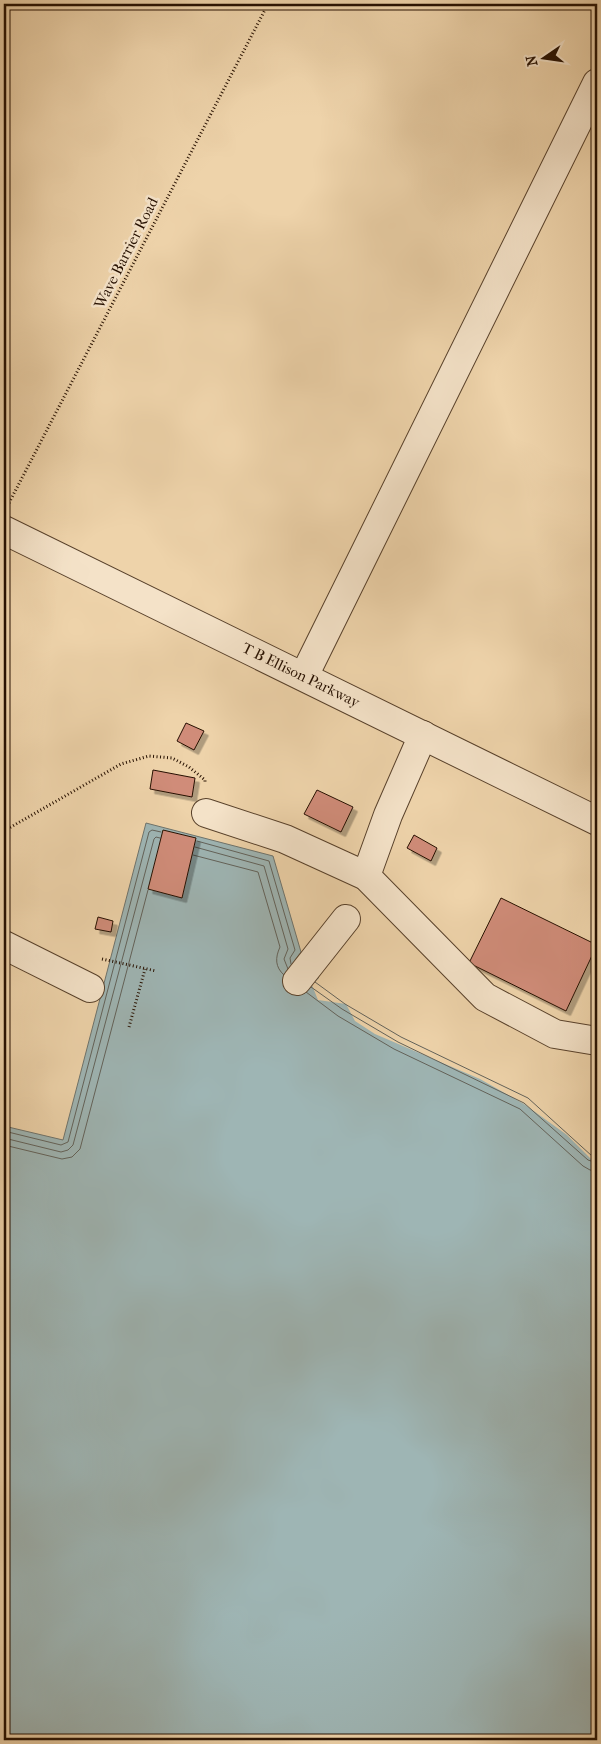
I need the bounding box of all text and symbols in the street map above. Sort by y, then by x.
north arrow [518,32,568,82]
text: N [522,53,541,68]
street label: Wave Barrier Road [90,194,162,313]
street label: T B Ellison Parkway [239,639,364,712]

